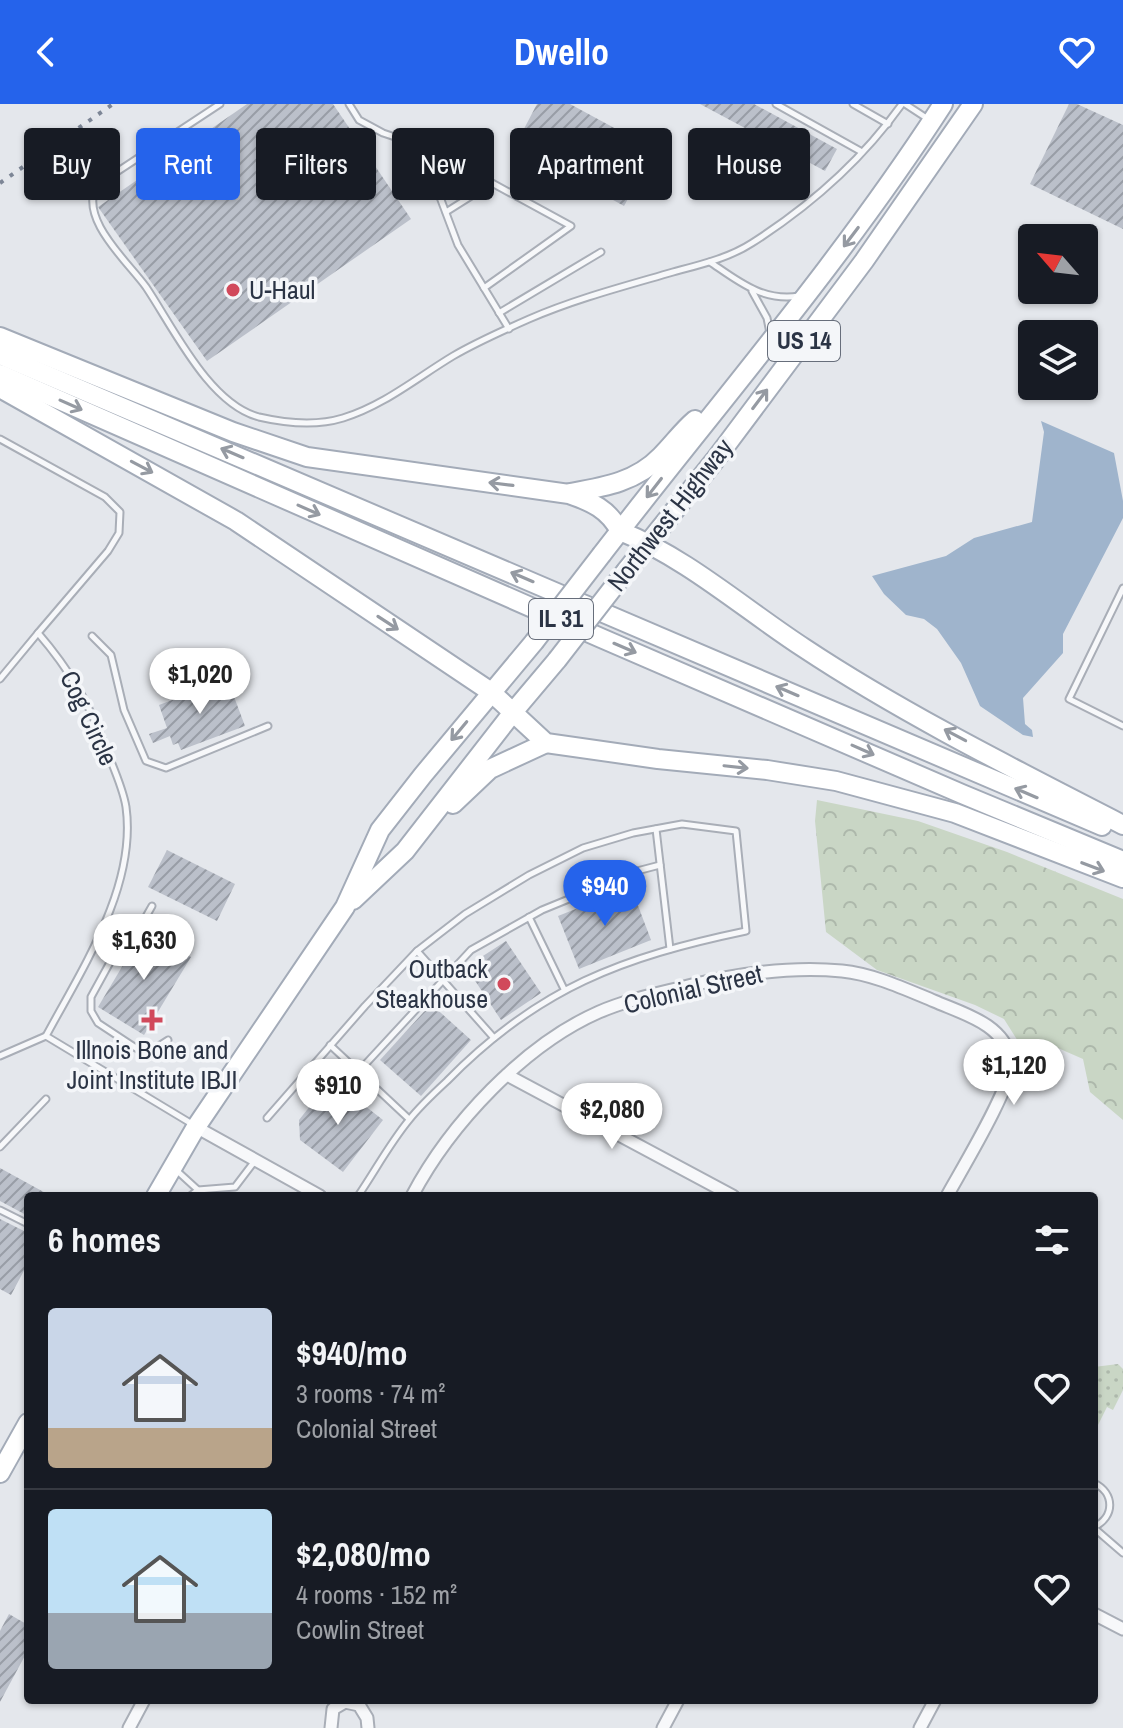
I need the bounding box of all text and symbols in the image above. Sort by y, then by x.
text: Dwello [514,28,609,76]
icon: back [24,30,68,74]
icon: heart [1055,30,1099,74]
chip: Buy [24,128,120,200]
chip: Rent [136,128,240,200]
chip: Filters [256,128,376,200]
chip: New [392,128,494,200]
chip: Apartment [510,128,672,200]
chip: House [688,128,810,200]
north arrow [1018,224,1098,304]
map controls [1018,224,1098,400]
one-way arrow [842,226,859,247]
place label: U-Haul [249,272,315,307]
marker: U-Haul [224,281,242,299]
button: layers [1018,320,1098,400]
road number: US 14 [768,321,840,361]
one-way arrow [752,389,768,411]
one-way arrow [59,399,83,414]
street label: Northwest Highway [599,431,741,598]
one-way arrow [220,445,244,460]
one-way arrow [129,460,153,475]
one-way arrow [489,476,515,491]
one-way arrow [645,477,662,498]
one-way arrow [297,503,321,518]
one-way arrow [511,568,535,583]
road number: IL 31 [529,599,593,639]
one-way arrow [377,615,399,632]
one-way arrow [612,641,636,656]
pin: $1,020 [135,648,265,716]
text: $1,020 [167,656,233,691]
street label: Cog Circle [52,665,127,771]
one-way arrow [775,682,800,697]
one-way arrow [450,720,468,741]
one-way arrow [944,727,968,743]
one-way arrow [851,744,875,759]
one-way arrow [722,759,749,774]
one-way arrow [1014,785,1039,800]
pin: $940 [558,860,652,928]
one-way arrow [1080,861,1105,875]
text: $940 [581,868,629,903]
pin: $1,630 [79,914,209,982]
text: $1,630 [111,922,177,957]
place label: Outback Steakhouse [375,951,488,1016]
street label: Colonial Street [620,956,766,1021]
marker: Outback Steakhouse [495,975,513,993]
marker: Illnois Bone and Joint Institute IBJI [141,1009,163,1031]
place label: Illnois Bone and Joint Institute IBJI [67,1032,237,1097]
pin: $1,120 [949,1039,1079,1107]
text: $1,120 [981,1047,1047,1082]
pin: $910 [291,1059,385,1127]
text: $910 [314,1067,362,1102]
pin: $2,080 [547,1083,677,1151]
text: $2,080 [579,1091,645,1126]
text: 6 homes [48,1217,161,1263]
icon: filters [1030,1218,1074,1262]
text: $940/mo [296,1330,408,1376]
icon: home [112,1340,208,1436]
icon: heart [1030,1366,1074,1410]
text: 3 rooms · 74 m² [296,1376,445,1411]
text: Colonial Street [296,1411,437,1446]
text: $2,080/mo [296,1531,431,1577]
icon: home [112,1541,208,1637]
icon: heart [1030,1567,1074,1611]
text: 4 rooms · 152 m² [296,1577,457,1612]
text: Cowlin Street [296,1612,424,1647]

